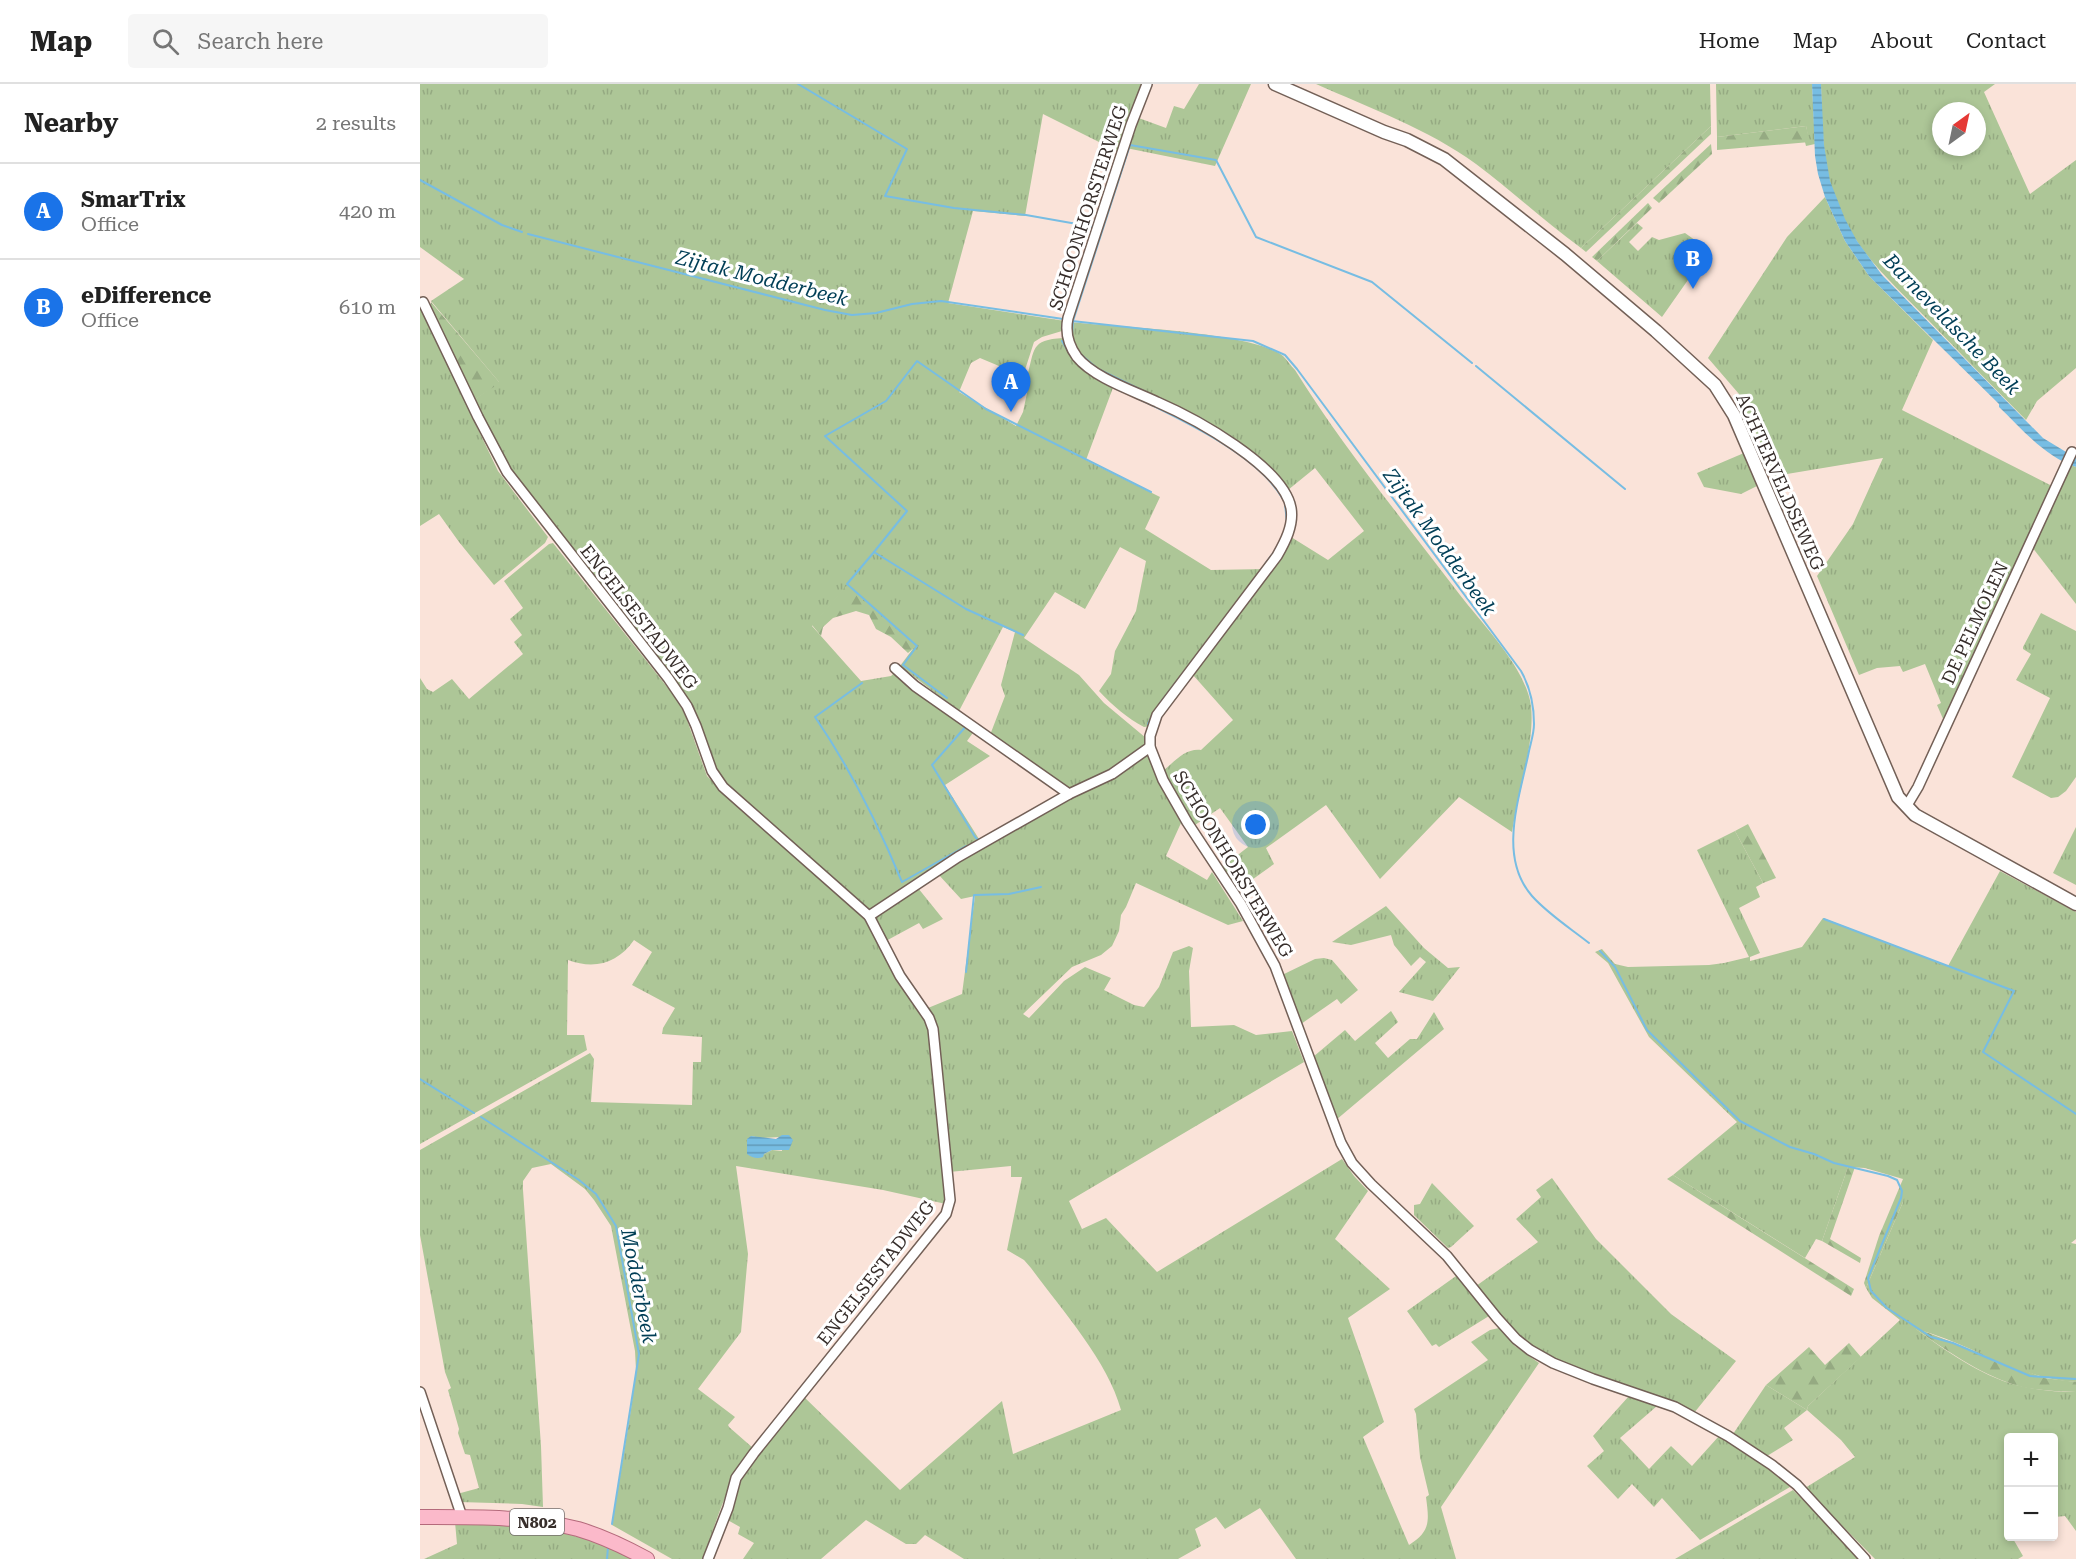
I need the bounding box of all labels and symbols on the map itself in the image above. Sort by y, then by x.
north arrow [1932,102,1986,156]
street label: SCHOONHORSTERWEG [1044,103,1131,313]
pin: B [1674,240,1712,289]
water label: Zijtak Modderbeek [673,245,850,311]
water label: Barneveldsche Beek [1878,248,2026,400]
pin: A [992,362,1030,412]
street label: ACHTERVELDSEWEG [1732,390,1829,573]
water label: Zijtak Modderbeek [1378,463,1502,620]
street label: ENGELSESTADWEG [576,540,702,693]
street label: DE PELMOLEN [1937,558,2012,687]
street label: SCHOONHORSTERWEG [1169,767,1298,961]
your location [1241,810,1270,839]
street label: ENGELSESTADWEG [813,1196,939,1349]
water label: Modderbeek [616,1226,662,1345]
road number: N802 [510,1509,564,1535]

